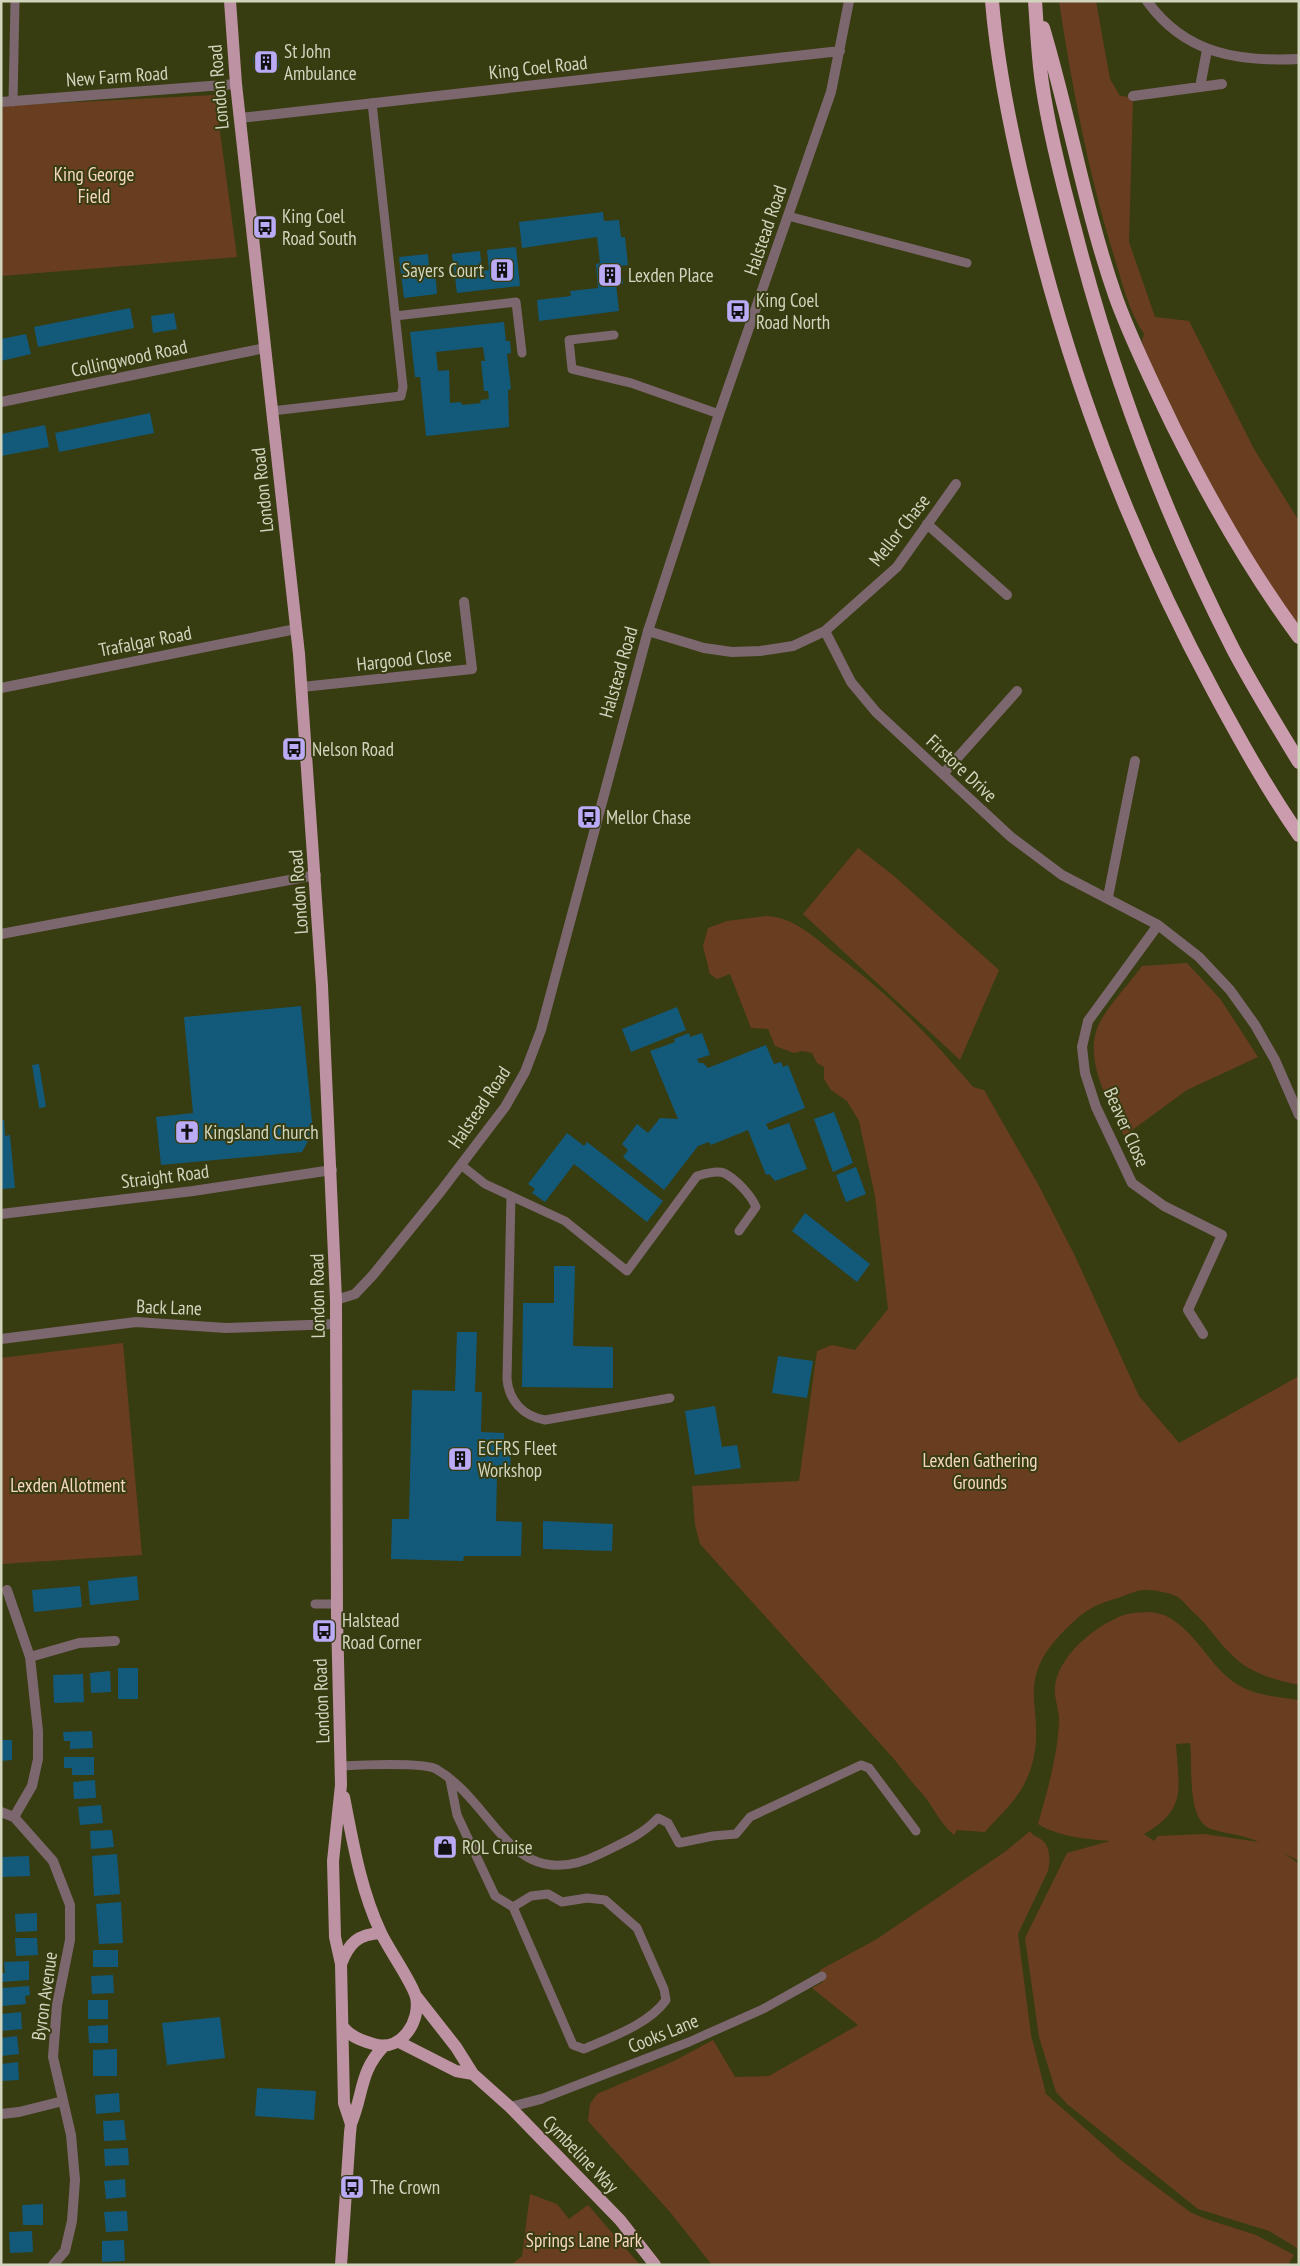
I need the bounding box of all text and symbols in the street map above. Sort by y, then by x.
place label: St John Ambulance [284,39,357,85]
street label: London Road [202,44,234,130]
building icon: St John Ambulance [253,49,279,75]
street label: King Coel Road [487,50,589,84]
street label: New Farm Road [65,60,169,92]
park label: King George Field [54,162,134,208]
street label: Halstead Road [738,182,792,278]
place label: King Coel Road South [282,204,357,250]
bus stop icon: King Coel Road South [252,214,278,240]
building icon: Sayers Court [489,257,515,283]
place label: Sayers Court [402,258,485,282]
building icon: Lexden Place [597,262,623,288]
place label: Lexden Place [628,263,714,287]
place label: King Coel Road North [756,288,830,334]
bus stop icon: King Coel Road North [725,298,751,324]
street label: Collingwood Road [69,334,189,382]
street label: London Road [246,447,278,533]
street label: Mellor Chase [863,489,935,571]
street label: Trafalgar Road [97,620,193,662]
street label: Halstead Road [594,624,642,720]
street label: Hargood Close [355,642,453,676]
street label: Firstore Drive [921,729,1003,807]
bus stop icon: Nelson Road [281,736,307,762]
place label: Nelson Road [312,737,394,761]
bus stop icon: Mellor Chase [576,804,602,830]
place label: Mellor Chase [606,805,691,829]
street label: London Road [283,849,313,935]
street label: Halstead Road [443,1061,515,1153]
street label: Beaver Close [1099,1084,1155,1171]
church icon: Kingsland Church [174,1119,200,1145]
place label: Kingsland Church [204,1120,319,1144]
street label: Straight Road [120,1159,210,1193]
street label: London Road [304,1253,330,1339]
street label: Back Lane [136,1294,202,1320]
place label: ECFRS Fleet Workshop [478,1436,558,1482]
building icon: ECFRS Fleet Workshop [447,1446,473,1472]
park label: Lexden Gathering Grounds [922,1448,1038,1494]
park label: Lexden Allotment [10,1473,126,1497]
place label: Halstead Road Corner [342,1608,422,1654]
bus stop icon: Halstead Road Corner [311,1618,337,1644]
street label: London Road [308,1658,334,1744]
shop icon: ROL Cruise [432,1834,458,1860]
place label: ROL Cruise [462,1835,533,1859]
street label: Byron Avenue [26,1950,62,2042]
street label: Cooks Lane [624,2008,702,2058]
street label: Cymbeline Way [538,2110,625,2199]
bus stop icon: The Crown [339,2174,365,2200]
place label: The Crown [370,2175,440,2199]
park label: Springs Lane Park [526,2228,643,2252]

